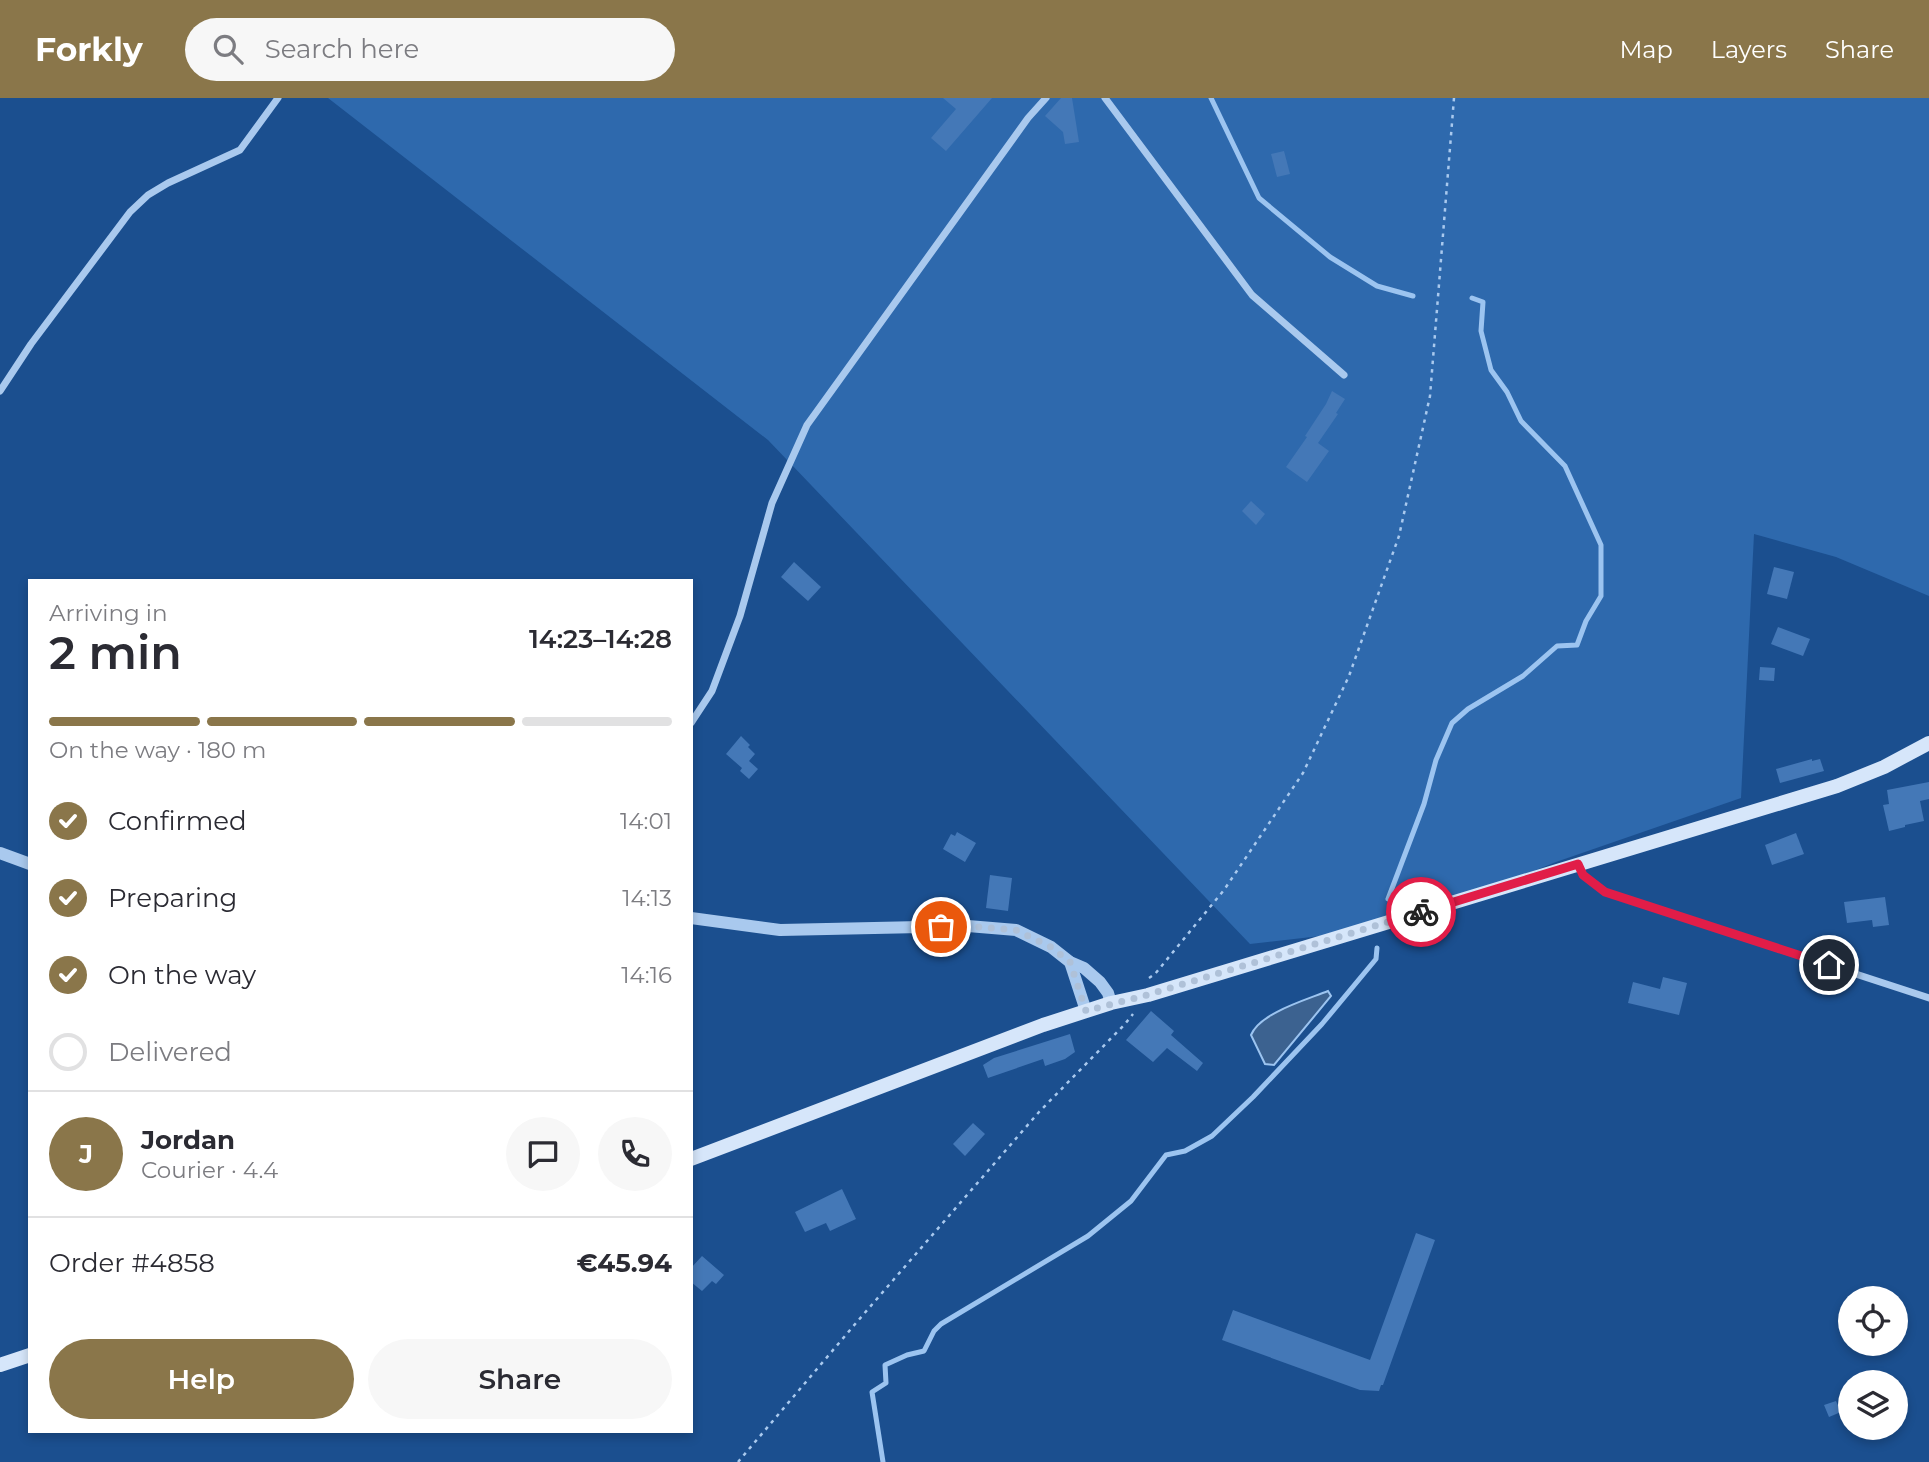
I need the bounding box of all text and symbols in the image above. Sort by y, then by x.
search box [185,18,675,81]
text: Forkly [35,29,143,69]
icon: search [209,30,247,68]
text: Search here [265,33,419,65]
text: Map [1619,35,1673,64]
text: Layers [1711,35,1787,64]
text: Share [1825,35,1894,64]
text: Arriving in [49,599,168,627]
text: 14:23–14:28 [529,623,672,655]
text: 2 min [49,624,182,681]
text: On the way · 180 m [49,736,267,764]
icon: check [49,802,87,840]
text: Confirmed [108,805,247,837]
text: 14:01 [620,807,672,835]
courier [1386,877,1456,947]
icon: check [49,879,87,917]
text: Preparing [108,882,237,914]
text: 14:13 [622,884,672,912]
icon: bike [1402,893,1440,931]
pin [911,897,971,957]
icon: bag [922,908,960,946]
pin [1799,935,1859,995]
icon: home [1810,946,1848,984]
icon: check [49,956,87,994]
text: On the way [108,959,256,991]
text: 14:16 [621,961,672,989]
text: Delivered [108,1036,232,1068]
button: chat [506,1117,580,1191]
button: phone [598,1117,672,1191]
text: Jordan [141,1124,235,1156]
text: J [79,1138,93,1170]
text: Courier · 4.4 [141,1156,278,1184]
text: Order #4858 [49,1247,215,1279]
text: €45.94 [577,1247,672,1279]
map controls [1838,1286,1908,1440]
button: locate [1838,1286,1908,1356]
button: Help [49,1339,354,1419]
button: Share [368,1339,672,1419]
button: layers [1838,1370,1908,1440]

